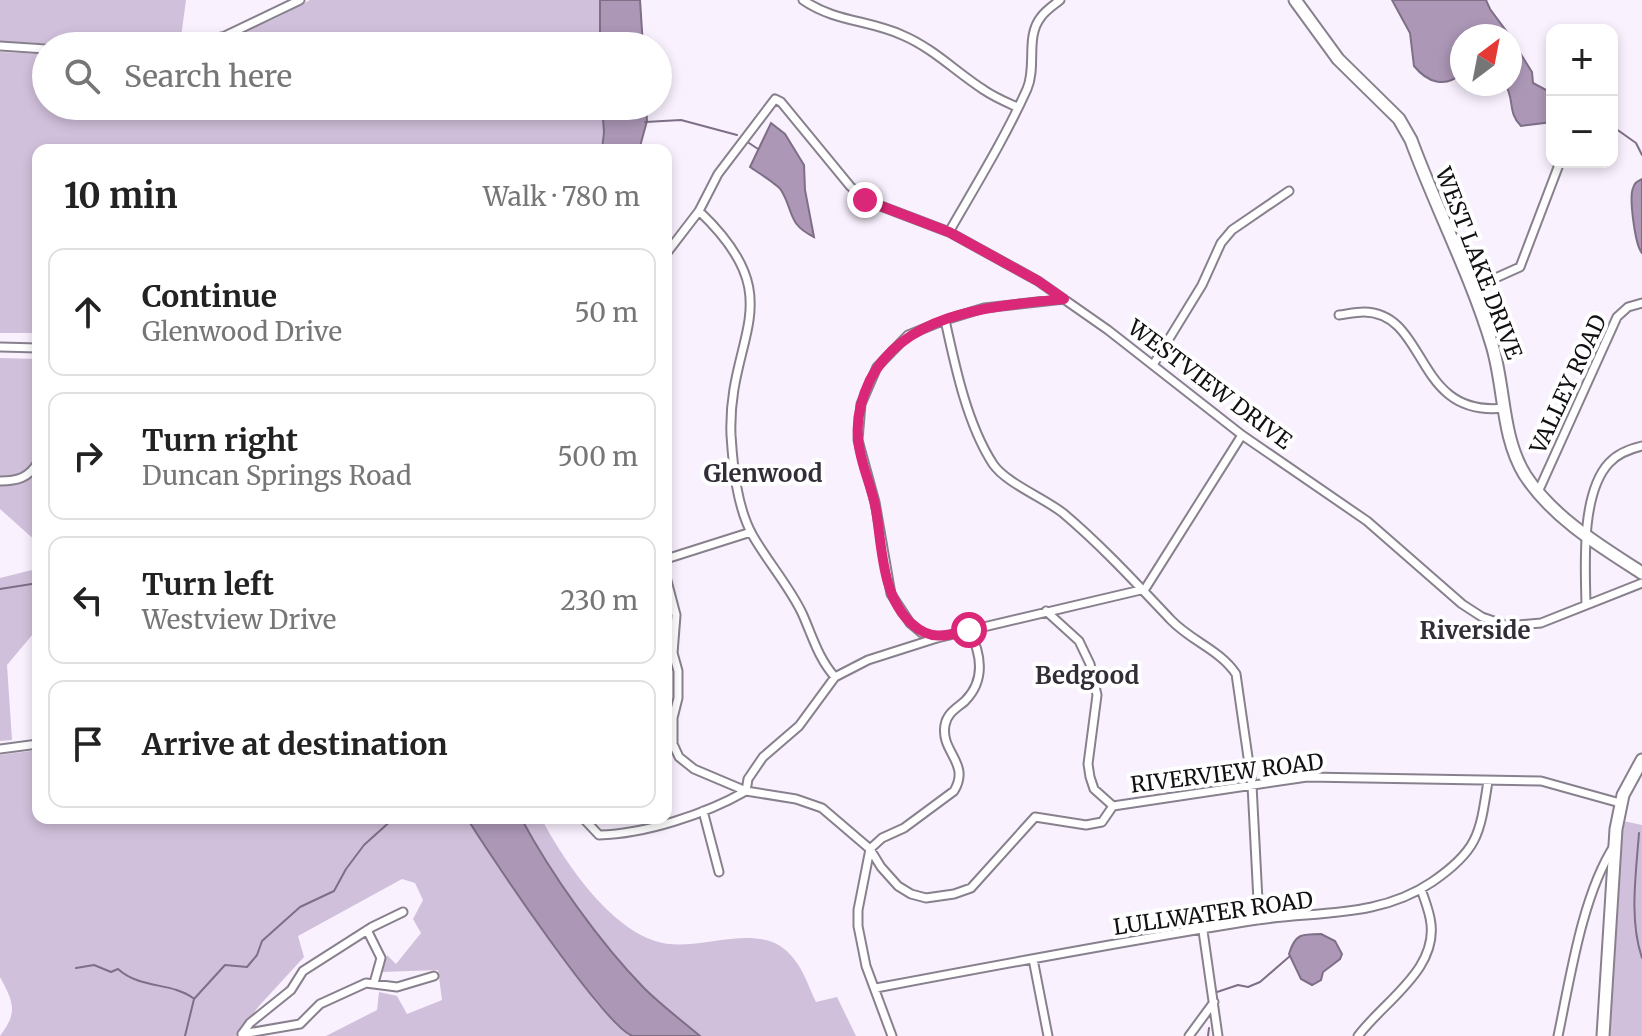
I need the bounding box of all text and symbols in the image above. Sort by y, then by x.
north arrow [1450,24,1522,96]
map controls [1546,24,1618,168]
button: + [1546,24,1618,96]
search box [32,32,672,120]
icon: search [60,54,104,98]
text: Search here [124,57,292,95]
button: − [1546,96,1618,168]
street label: WEST LAKE DRIVE [1429,162,1529,363]
text: 10 min [64,175,178,217]
text: Walk · 780 m [483,180,640,213]
route end [847,182,883,218]
text: Continue [142,277,277,315]
icon: ahead [66,290,110,334]
text: 50 m [574,296,638,329]
street label: VALLEY ROAD [1523,310,1612,459]
street label: WESTVIEW DRIVE [1121,312,1298,455]
text: Glenwood Drive [142,315,342,348]
text: Turn right [142,421,298,459]
icon: right [66,434,110,478]
text: 500 m [558,440,638,473]
district label: Glenwood [703,458,823,489]
text: Duncan Springs Road [142,459,412,492]
text: Turn left [142,565,274,603]
icon: left [66,578,110,622]
text: 230 m [560,584,638,617]
text: Westview Drive [142,603,336,636]
route start [951,612,987,648]
district label: Riverside [1420,615,1530,646]
district label: Bedgood [1035,660,1139,691]
icon: arrive [66,722,110,766]
text: Arrive at destination [142,725,448,763]
street label: RIVERVIEW ROAD [1129,747,1325,799]
street label: LULLWATER ROAD [1111,885,1315,941]

